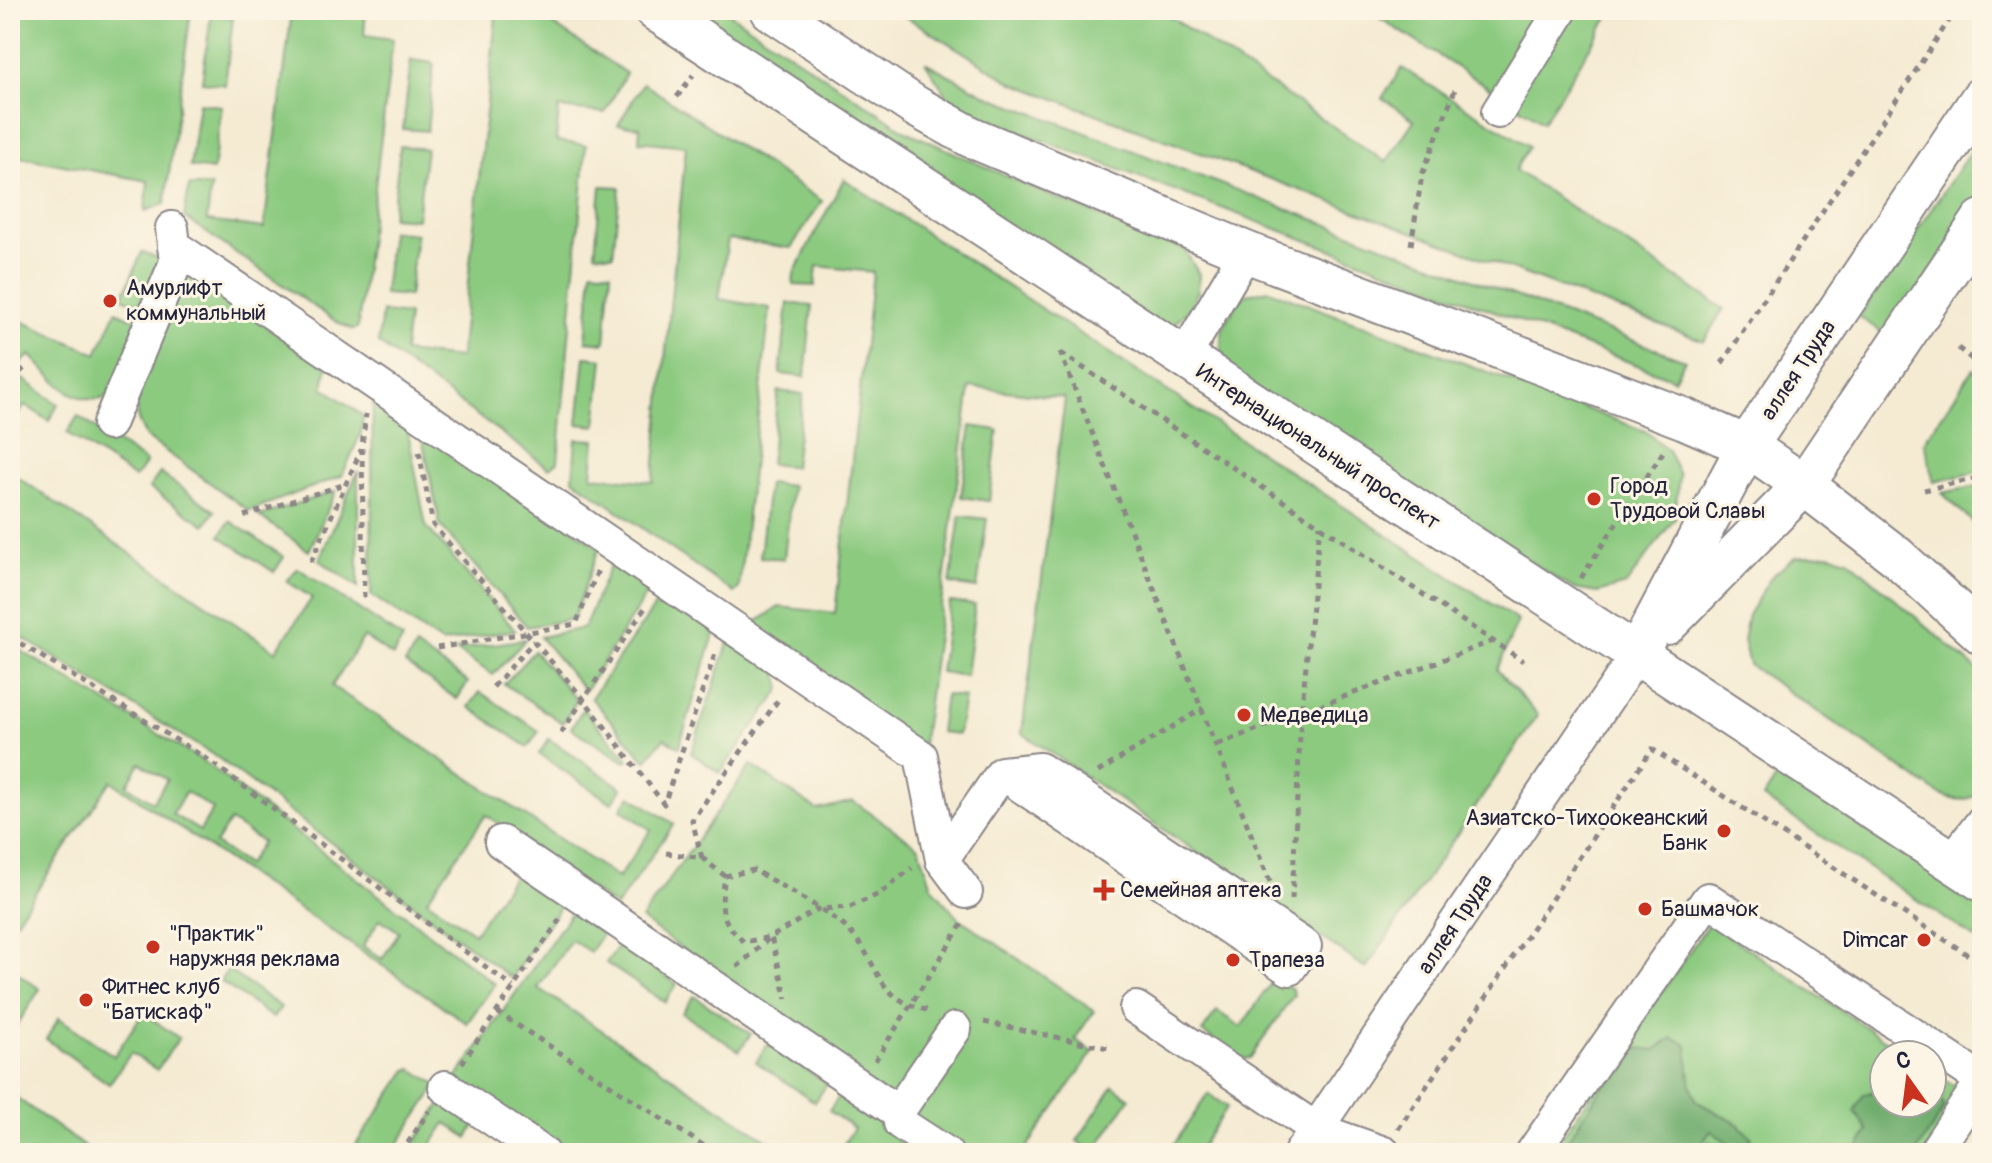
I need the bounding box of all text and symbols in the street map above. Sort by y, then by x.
place label: Амурлифт коммунальный [126,274,266,327]
marker: Амурлифт коммунальный [101,292,119,310]
street label: аллея Труда [1754,315,1842,425]
street label: Интернациональный проспект [1191,358,1445,536]
place label: Город Трудовой Славы [1610,472,1765,525]
marker: Город Трудовой Славы [1585,490,1603,508]
place label: Медведица [1260,701,1369,729]
marker: Медведица [1235,706,1253,724]
place label: Азиатско-Тихоокеанский Банк [1465,804,1708,857]
marker: Азиатско-Тихоокеанский Банк [1715,822,1733,840]
street label: аллея Труда [1411,869,1499,979]
place label: Семейная аптека [1120,876,1282,904]
marker: Семейная аптека [1095,881,1113,899]
place label: Башмачок [1661,895,1759,923]
marker: Башмачок [1636,900,1654,918]
place label: "Практик" наружняя реклама [169,920,340,973]
place label: Dimcar [1842,926,1908,954]
marker: Dimcar [1915,931,1933,949]
marker: "Практик" наружняя реклама [144,938,162,956]
place label: Трапеза [1249,946,1325,974]
marker: Трапеза [1224,951,1242,969]
place label: Фитнес клуб "Батискаф" [102,973,221,1026]
marker: Фитнес клуб "Батискаф" [77,991,95,1009]
north arrow [1868,1039,1948,1119]
text: С [1893,1045,1914,1076]

